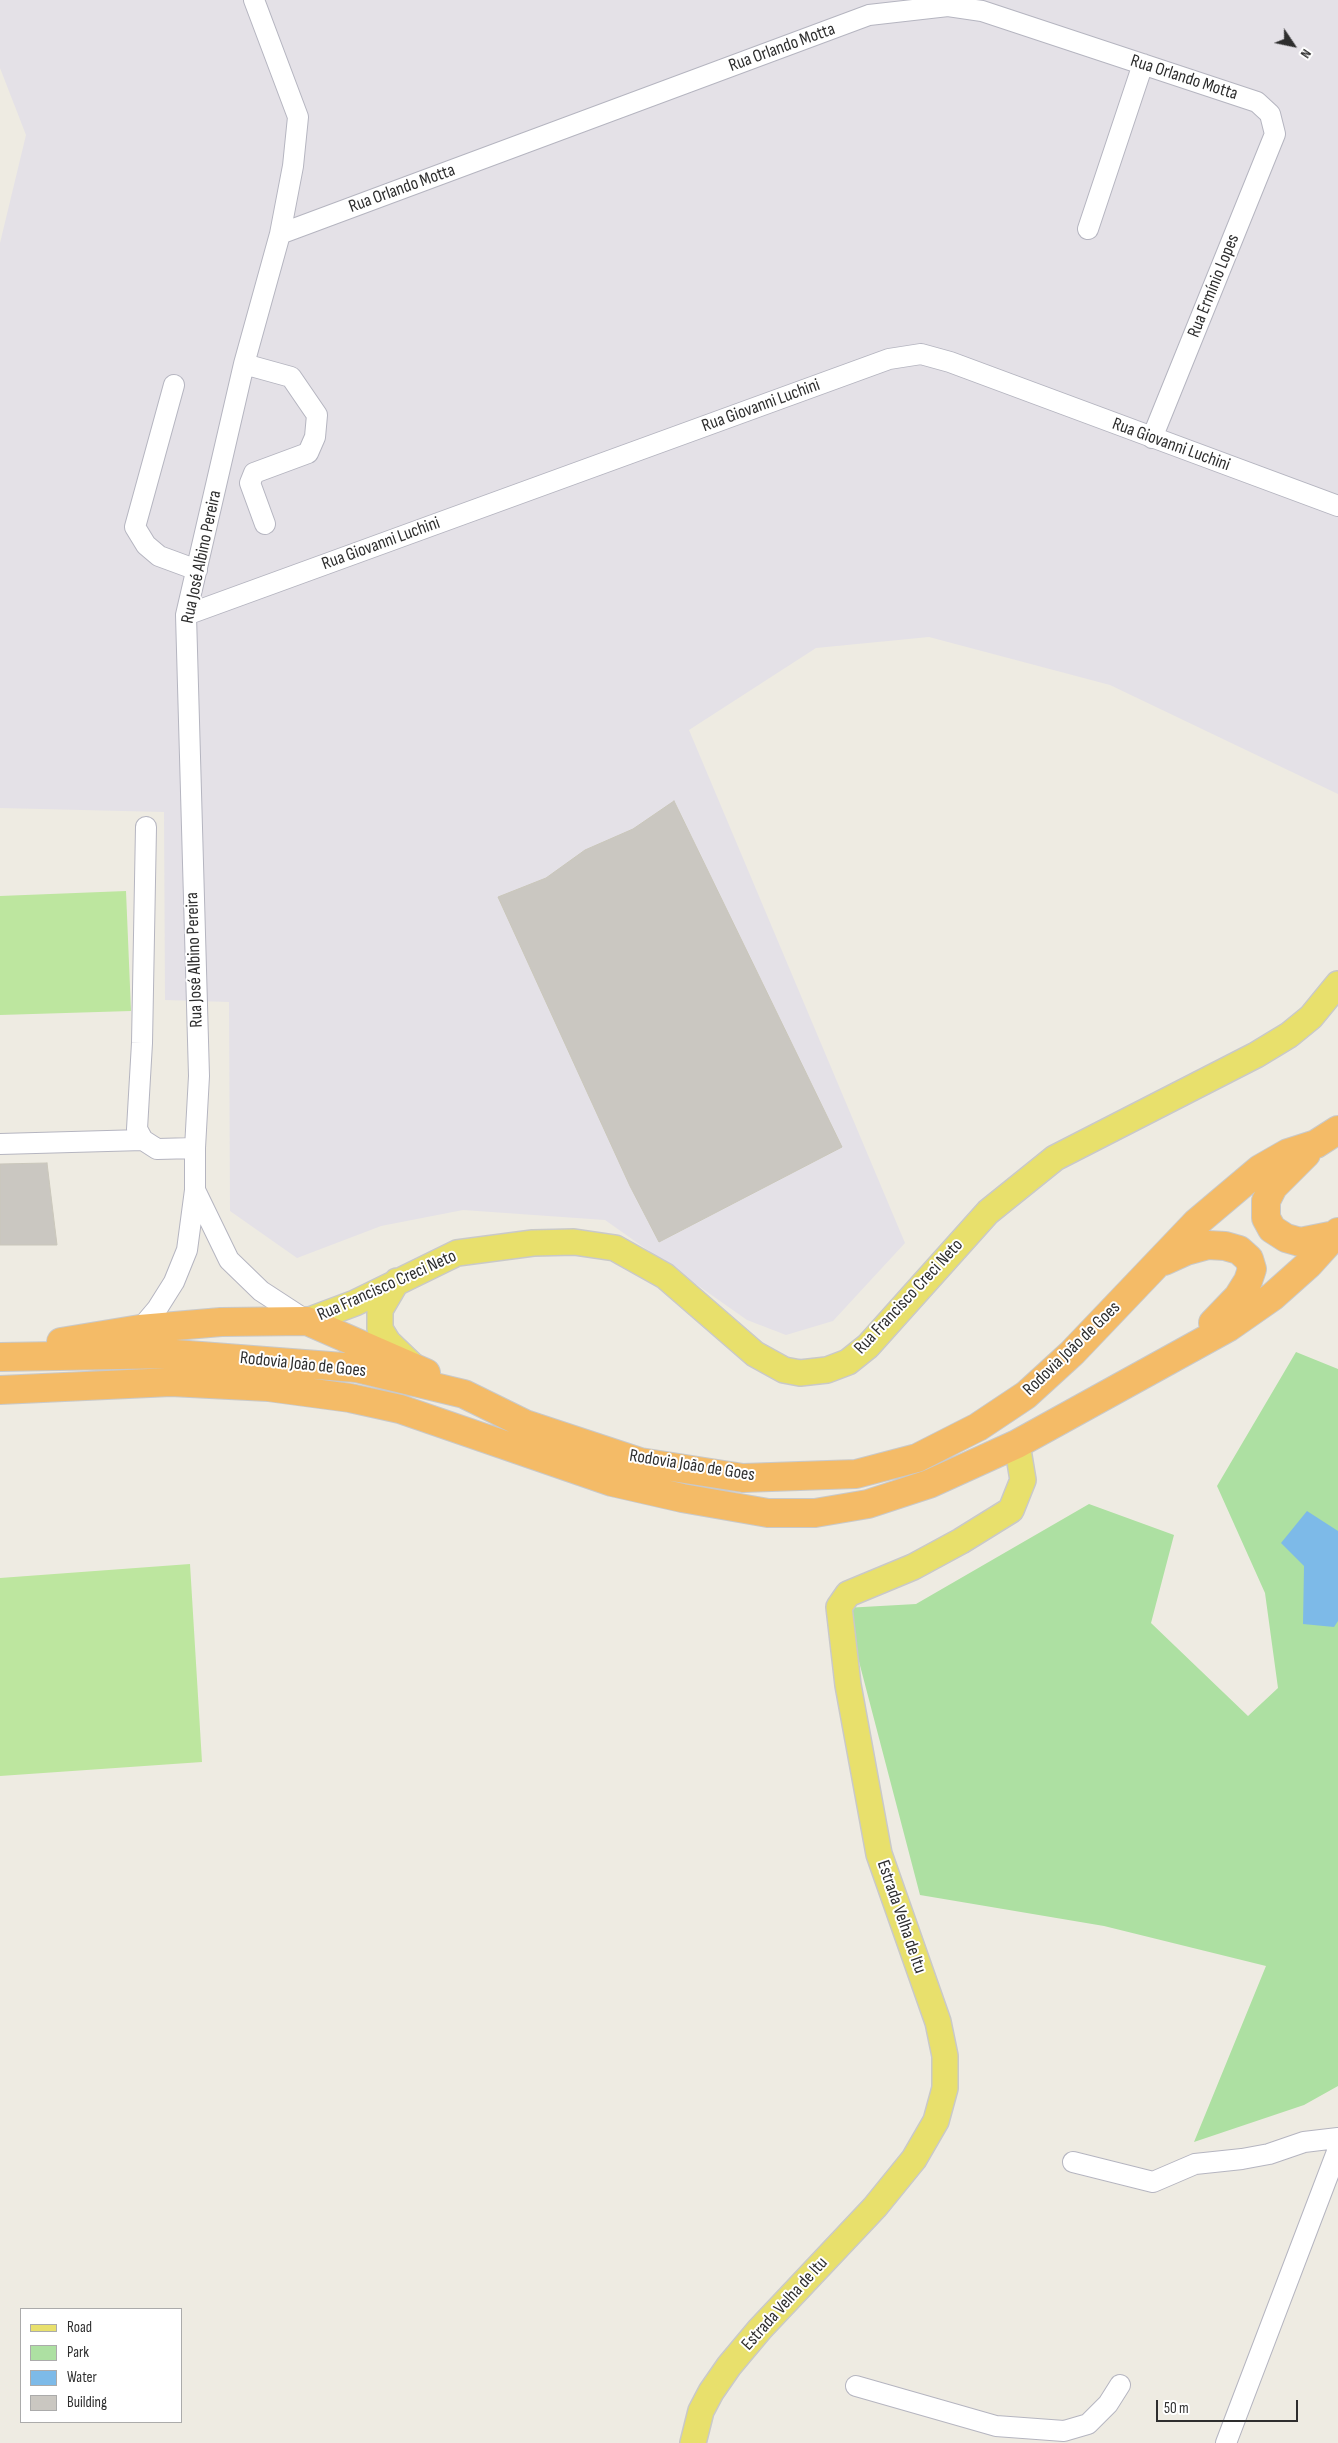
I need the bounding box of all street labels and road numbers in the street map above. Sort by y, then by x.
street label: Rua Orlando Motta [726,19,838,77]
street label: Rua Orlando Motta [1128,51,1240,105]
street label: Rua Orlando Motta [346,160,458,218]
street label: Rua Ermínio Lopes [1183,231,1245,341]
street label: Rua Giovanni Luchini [699,375,823,437]
street label: Rua Giovanni Luchini [1109,414,1233,476]
street label: Rua José Albino Pereira [177,488,227,626]
street label: Rua Giovanni Luchini [319,513,443,575]
street label: Rua José Albino Pereira [182,892,208,1028]
street label: Rua Francisco Creci Neto [850,1235,968,1359]
street label: Rua Francisco Creci Neto [314,1246,460,1326]
street label: Rodovia João de Goes [1019,1297,1125,1401]
street label: Rodovia João de Goes [239,1348,367,1382]
street label: Rodovia João de Goes [628,1445,756,1487]
street label: Estrada Velha de Itu [872,1858,930,1976]
street label: Estrada Velha de Itu [737,2253,833,2355]

